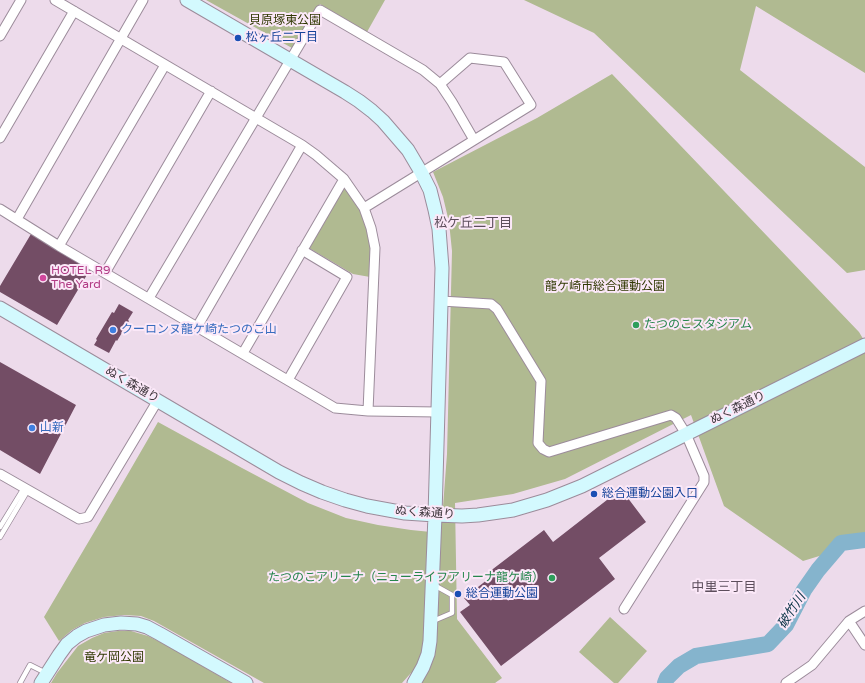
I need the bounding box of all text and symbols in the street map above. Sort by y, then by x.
park label: 貝原塚東公園 [249,14,321,28]
place label: 松ヶ丘二丁目 [246,31,318,45]
marker: 松ヶ丘二丁目 [233,33,243,43]
district label: 松ケ丘二丁目 [434,216,512,232]
place label: HOTEL R9 The Yard [51,264,111,292]
marker: HOTEL R9 The Yard [38,273,48,283]
park label: 龍ケ崎市総合運動公園 [545,280,665,294]
place label: たつのこスタジアム [644,318,752,332]
marker: たつのこスタジアム [631,320,641,330]
place label: クーロンヌ龍ケ崎たつのこ山 [121,323,277,337]
marker: クーロンヌ龍ケ崎たつのこ山 [108,325,118,335]
street label: ぬく森通り [102,364,162,406]
street label: ぬく森通り [708,388,768,428]
place label: 山新 [40,421,64,435]
marker: 山新 [27,423,37,433]
place label: 総合運動公園入口 [602,487,698,501]
marker: 総合運動公園入口 [589,489,599,499]
street label: ぬく森通り [395,504,455,522]
place label: たつのこアリーナ（ニューライフアリーナ龍ケ崎） [268,571,544,585]
marker: たつのこアリーナ（ニューライフアリーナ龍ケ崎） [547,573,557,583]
district label: 中里三丁目 [692,580,756,596]
place label: 総合運動公園 [466,587,538,601]
marker: 総合運動公園 [453,589,463,599]
water label: 破竹川 [775,590,809,632]
park label: 竜ケ岡公園 [84,651,144,665]

